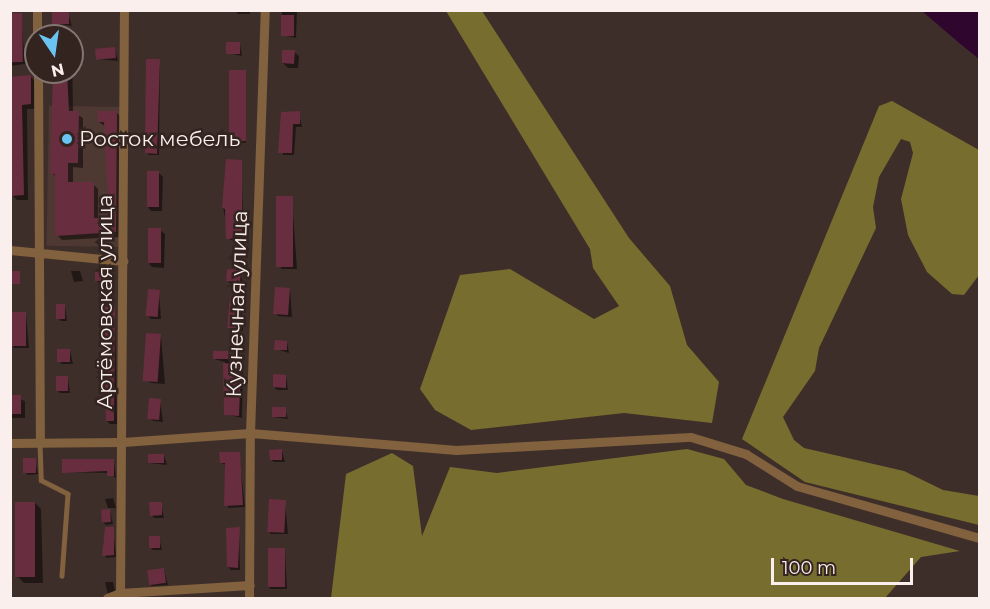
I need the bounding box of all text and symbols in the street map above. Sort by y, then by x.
north arrow [24,24,84,84]
text: N [49,59,66,81]
place label: Росток мебель [79,126,240,152]
marker: Росток мебель [60,132,74,146]
street label: Артёмовская улица [92,195,118,409]
street label: Кузнечная улица [221,210,253,398]
scale bar [774,546,916,584]
text: 100 m [782,557,836,579]

